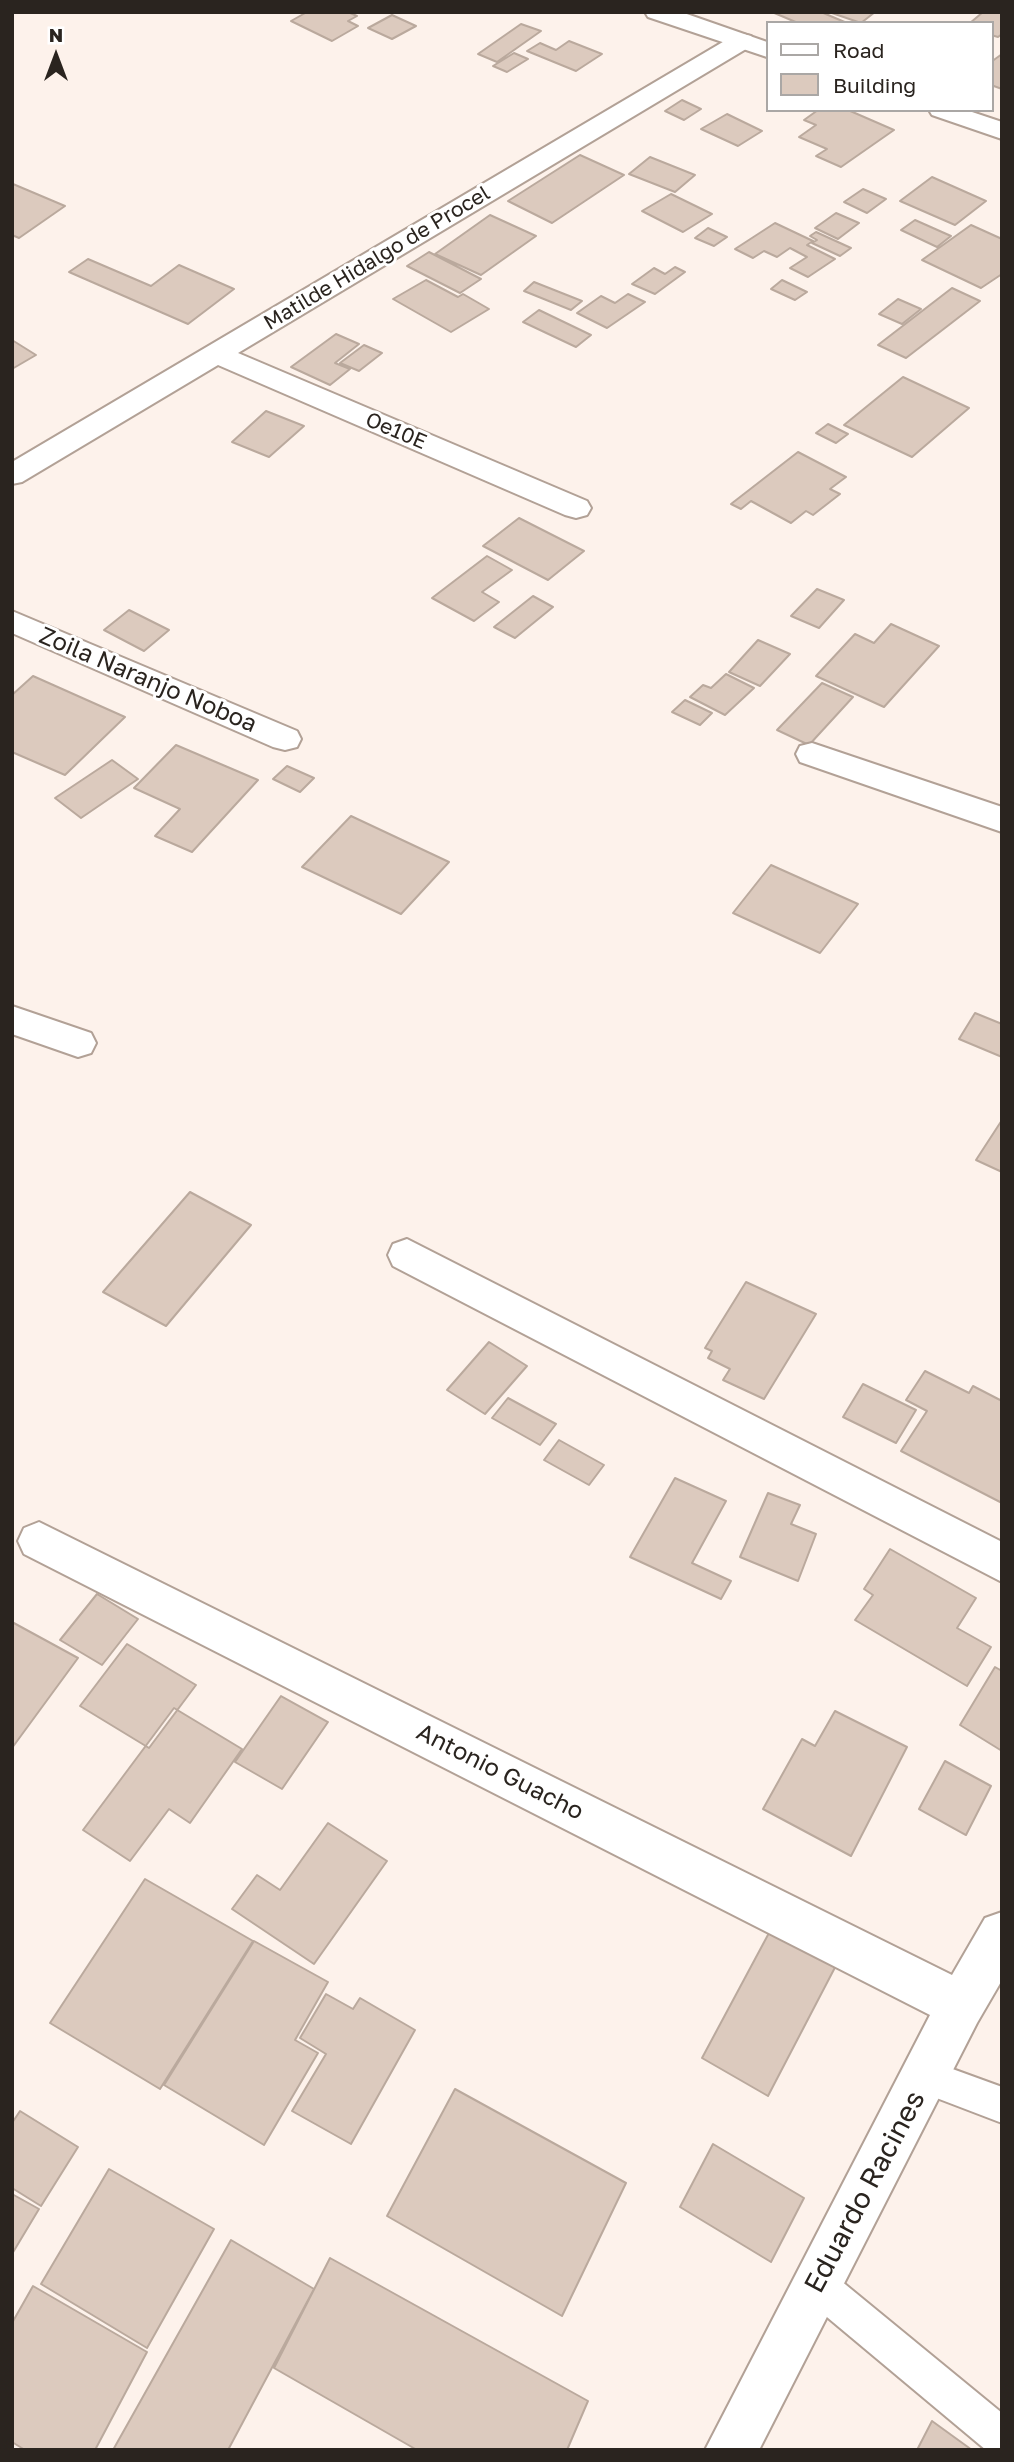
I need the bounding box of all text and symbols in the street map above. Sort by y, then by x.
north arrow [21,21,91,91]
legend [766,21,993,112]
text: N [49,23,63,46]
text: Road [833,37,884,63]
text: Building [833,72,916,98]
street label: Matilde Hidalgo de Procel [259,180,495,336]
street label: Oe10E [362,407,430,455]
street label: Zoila Naranjo Noboa [35,621,261,739]
street label: Antonio Guacho [412,1718,588,1826]
street label: Eduardo Racines [798,2085,932,2299]

